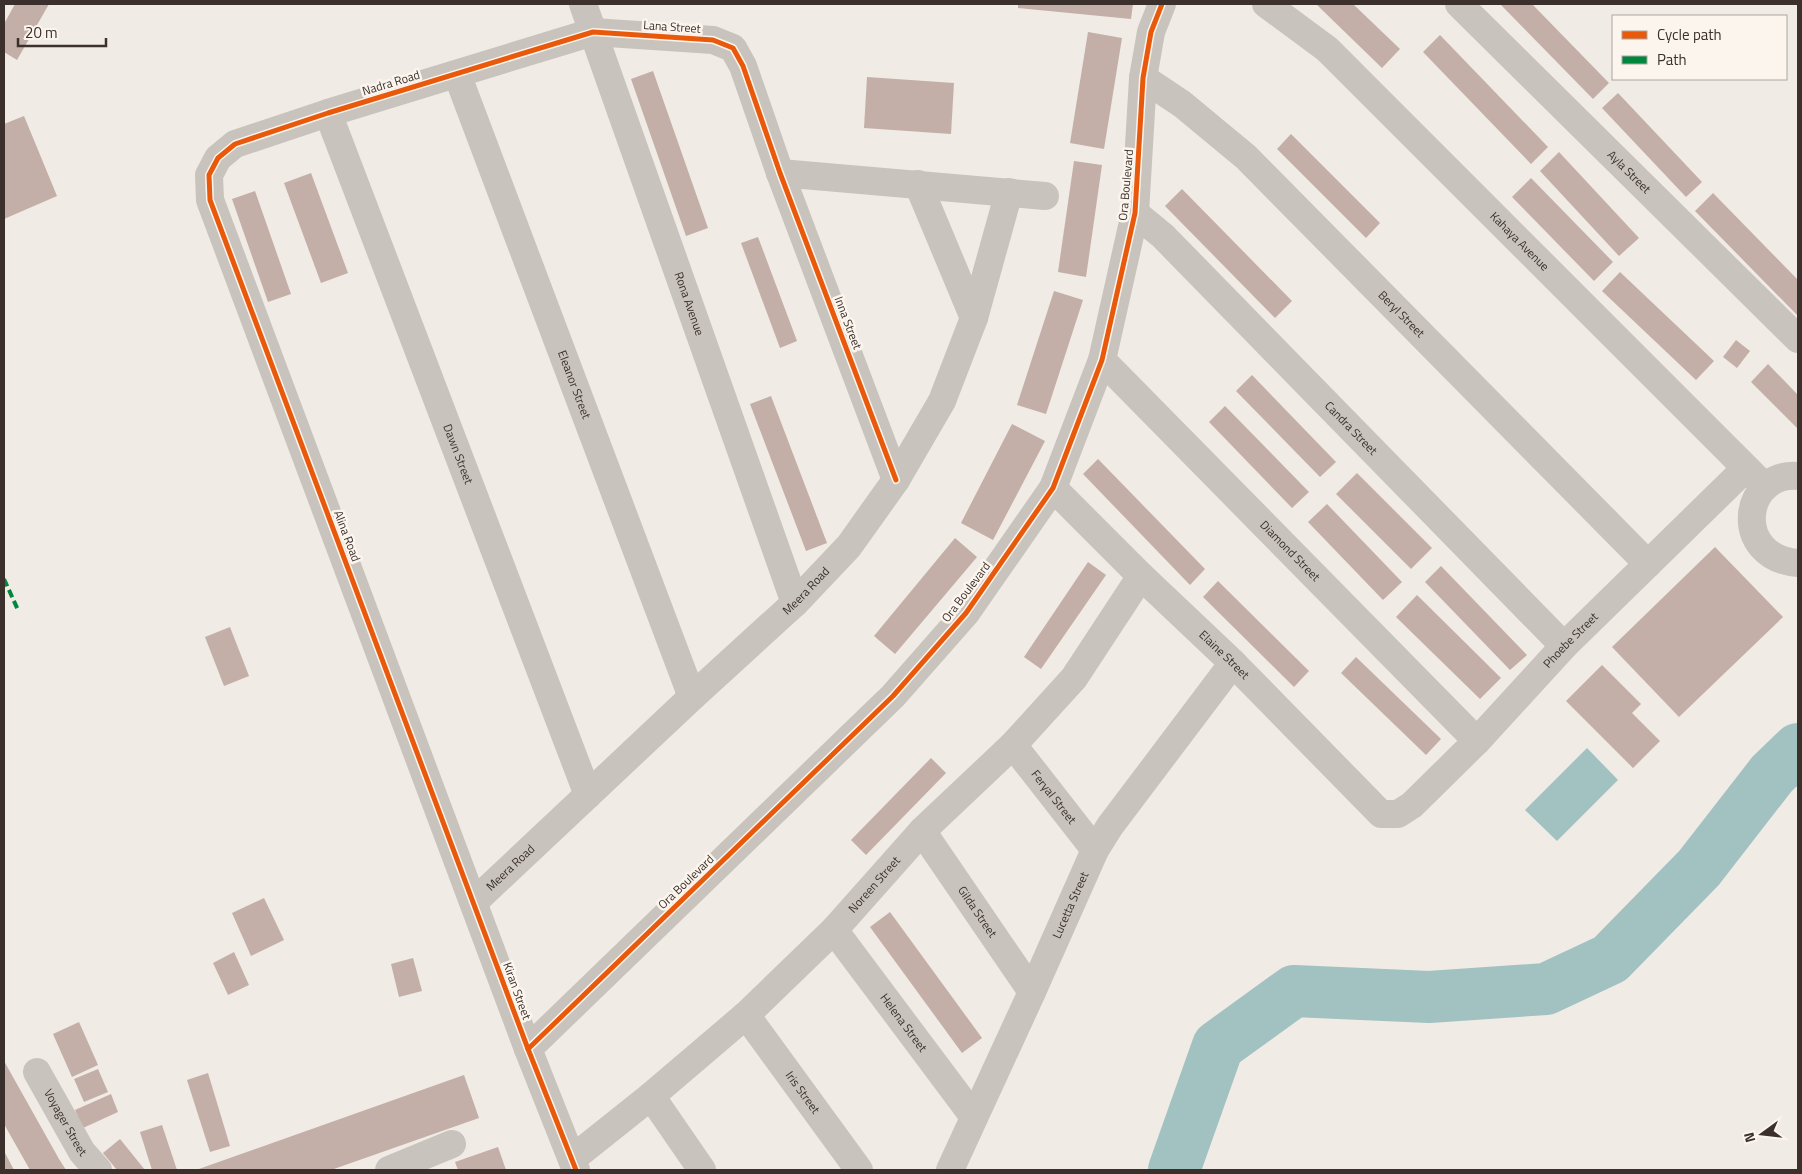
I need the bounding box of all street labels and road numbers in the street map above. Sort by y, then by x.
street label: Lana Street [643,15,702,38]
street label: Nadra Road [360,65,422,100]
street label: Ayla Street [1603,145,1656,198]
street label: Ora Boulevard [1113,148,1138,221]
street label: Kahaya Avenue [1486,207,1554,275]
street label: Rona Avenue [670,269,710,338]
street label: Beryl Street [1374,286,1430,342]
street label: Inna Street [830,294,868,353]
street label: Eleanor Street [553,347,597,422]
street label: Candra Street [1320,396,1383,460]
street label: Dawn Street [438,421,479,487]
street label: Alina Road [329,507,366,564]
street label: Diamond Street [1256,516,1325,586]
street label: Ora Boulevard [936,557,995,626]
street label: Meera Road [778,562,834,619]
street label: Phoebe Street [1538,607,1603,672]
street label: Elaine Street [1195,625,1255,684]
street label: Feryal Street [1027,765,1082,829]
street label: Meera Road [481,840,539,895]
street label: Ora Boulevard [653,850,718,913]
street label: Noreen Street [843,851,905,917]
street label: Lucetta Street [1047,868,1094,941]
street label: Gilda Street [953,882,1003,942]
street label: Kiran Street [498,960,537,1023]
street label: Helena Street [876,989,933,1057]
street label: Iris Street [781,1067,826,1118]
street label: Voyager Street [39,1085,92,1161]

